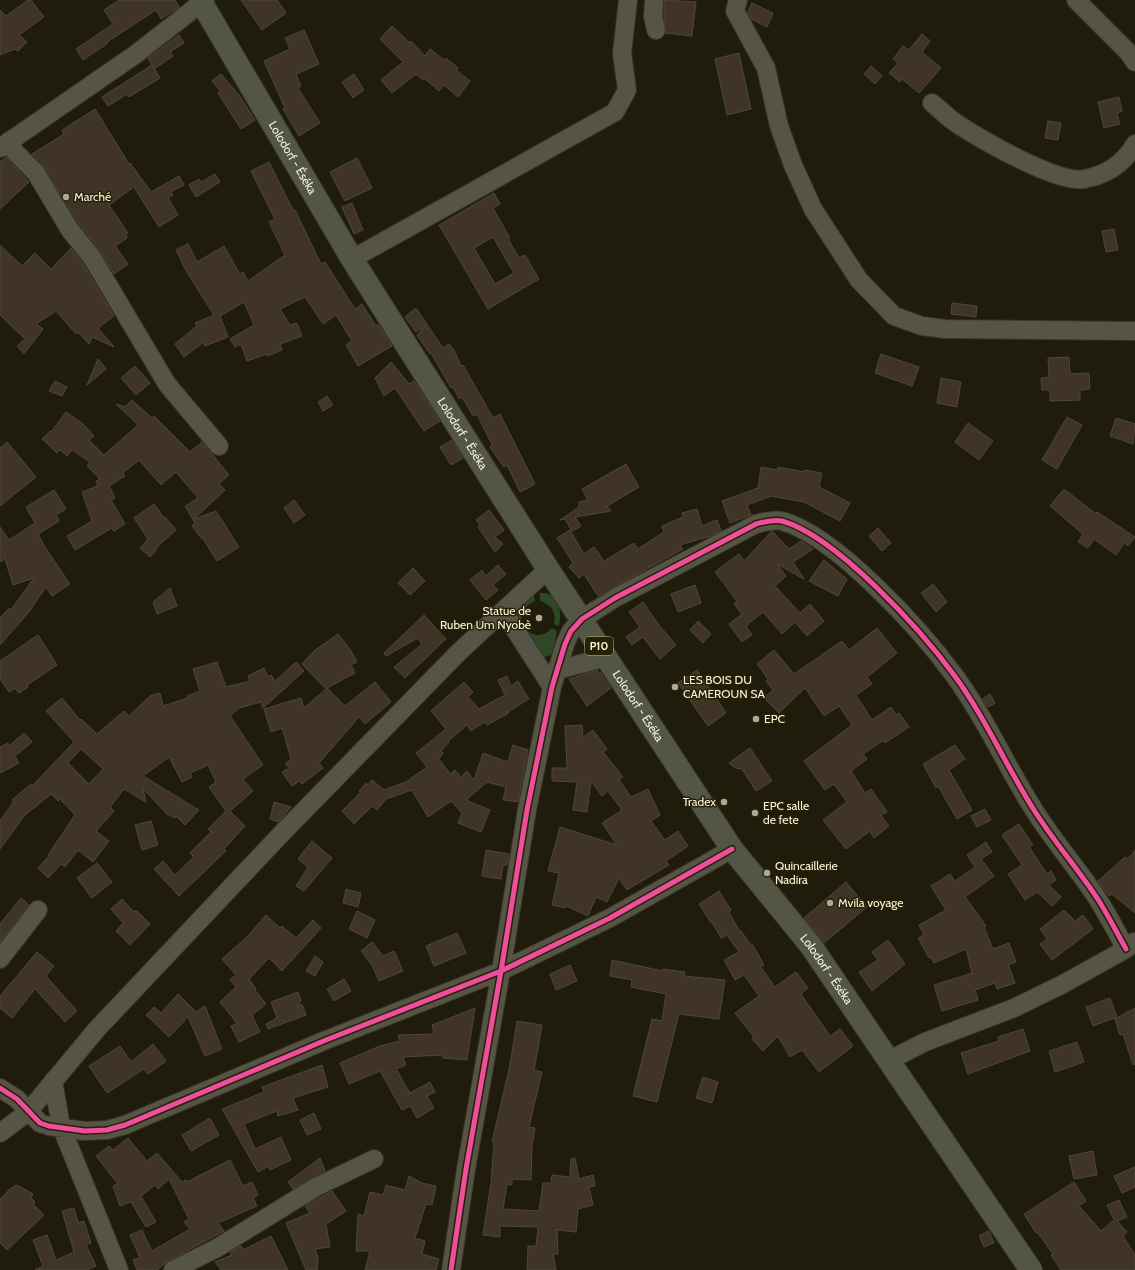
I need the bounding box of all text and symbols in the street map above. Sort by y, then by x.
street label: Lolodorf - Éséka [266,118,320,197]
place label: Marché [74,189,111,204]
marker: Marché [61,192,71,202]
street label: Lolodorf - Éséka [435,395,491,472]
place label: Statue de Ruben Um Nyobè [440,603,531,632]
marker: Statue de Ruben Um Nyobè [534,613,544,623]
road number: P10 [585,637,613,655]
street label: Lolodorf - Éséka [610,667,667,744]
place label: LES BOIS DU CAMEROUN SA [683,672,765,701]
marker: LES BOIS DU CAMEROUN SA [670,682,680,692]
place label: EPC [764,711,785,726]
marker: EPC [751,714,761,724]
place label: Tradex [683,794,716,809]
marker: Tradex [719,797,729,807]
place label: EPC salle de fete [763,798,809,827]
marker: EPC salle de fete [750,808,760,818]
place label: Quincaillerie Nadira [775,858,838,887]
marker: Quincaillerie Nadira [762,868,772,878]
place label: Mvila voyage [838,895,903,910]
marker: Mvila voyage [825,898,835,908]
street label: Lolodorf - Éséka [797,931,856,1007]

